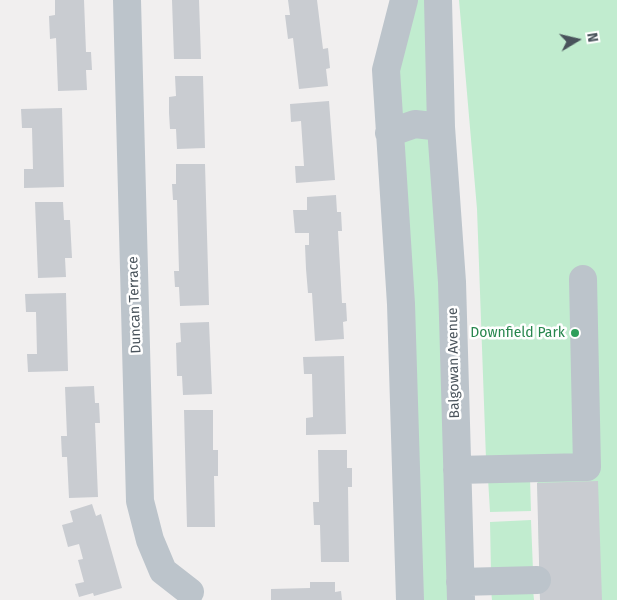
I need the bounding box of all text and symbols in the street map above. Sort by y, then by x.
north arrow [552,15,602,65]
text: N [583,32,601,43]
street label: Duncan Terrace [125,256,145,354]
street label: Balgowan Avenue [445,307,463,419]
place label: Downfield Park [470,325,565,341]
marker: Downfield Park [569,327,581,339]

